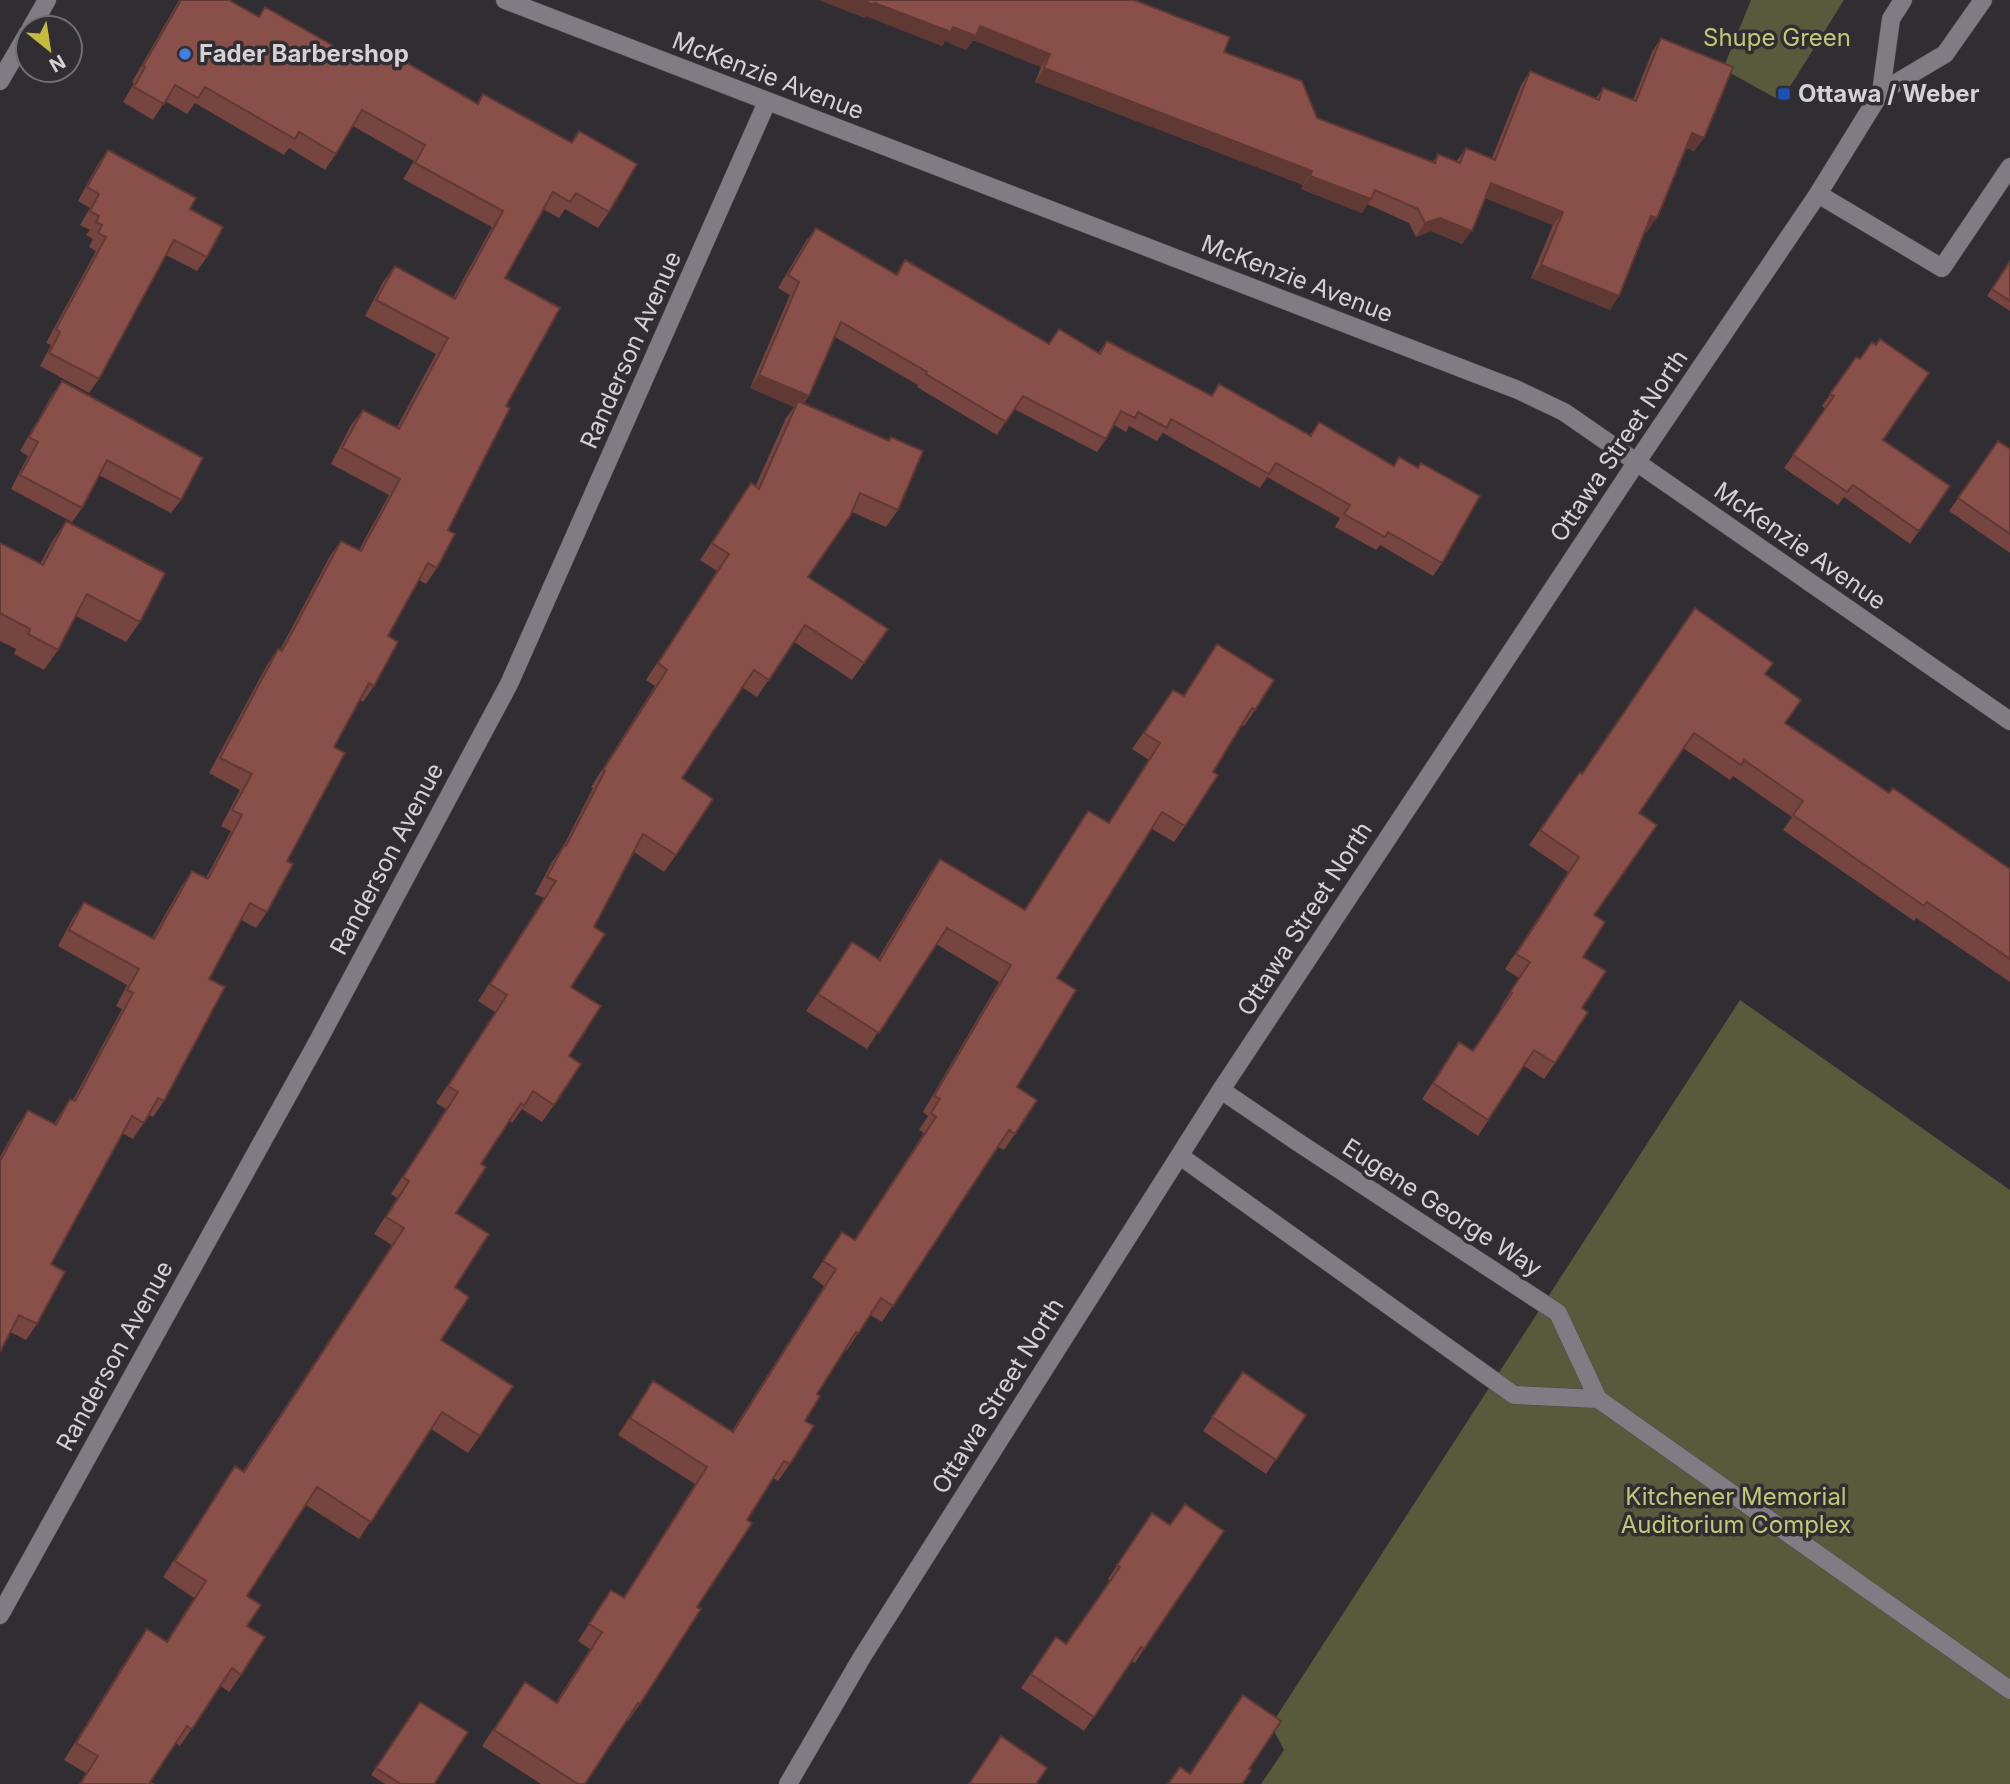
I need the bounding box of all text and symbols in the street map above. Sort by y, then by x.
north arrow [14,14,84,84]
park label: Shupe Green [1703,23,1851,52]
street label: McKenzie Avenue [668,26,868,125]
place label: Fader Barbershop [199,39,409,68]
marker: Fader Barbershop [177,46,193,62]
text: N [45,50,69,77]
place label: Ottawa / Weber [1798,79,1980,108]
marker: Ottawa / Weber [1776,86,1792,102]
street label: McKenzie Avenue [1197,229,1397,328]
street label: Randerson Avenue [574,247,687,453]
street label: Ottawa Street North [1544,344,1694,547]
street label: McKenzie Avenue [1709,476,1892,616]
street label: Randerson Avenue [324,758,449,960]
street label: Ottawa Street North [1231,816,1378,1021]
street label: Eugene George Way [1337,1132,1547,1283]
street label: Randerson Avenue [50,1256,179,1456]
street label: Ottawa Street North [926,1293,1070,1499]
park label: Kitchener Memorial Auditorium Complex [1621,1482,1851,1539]

